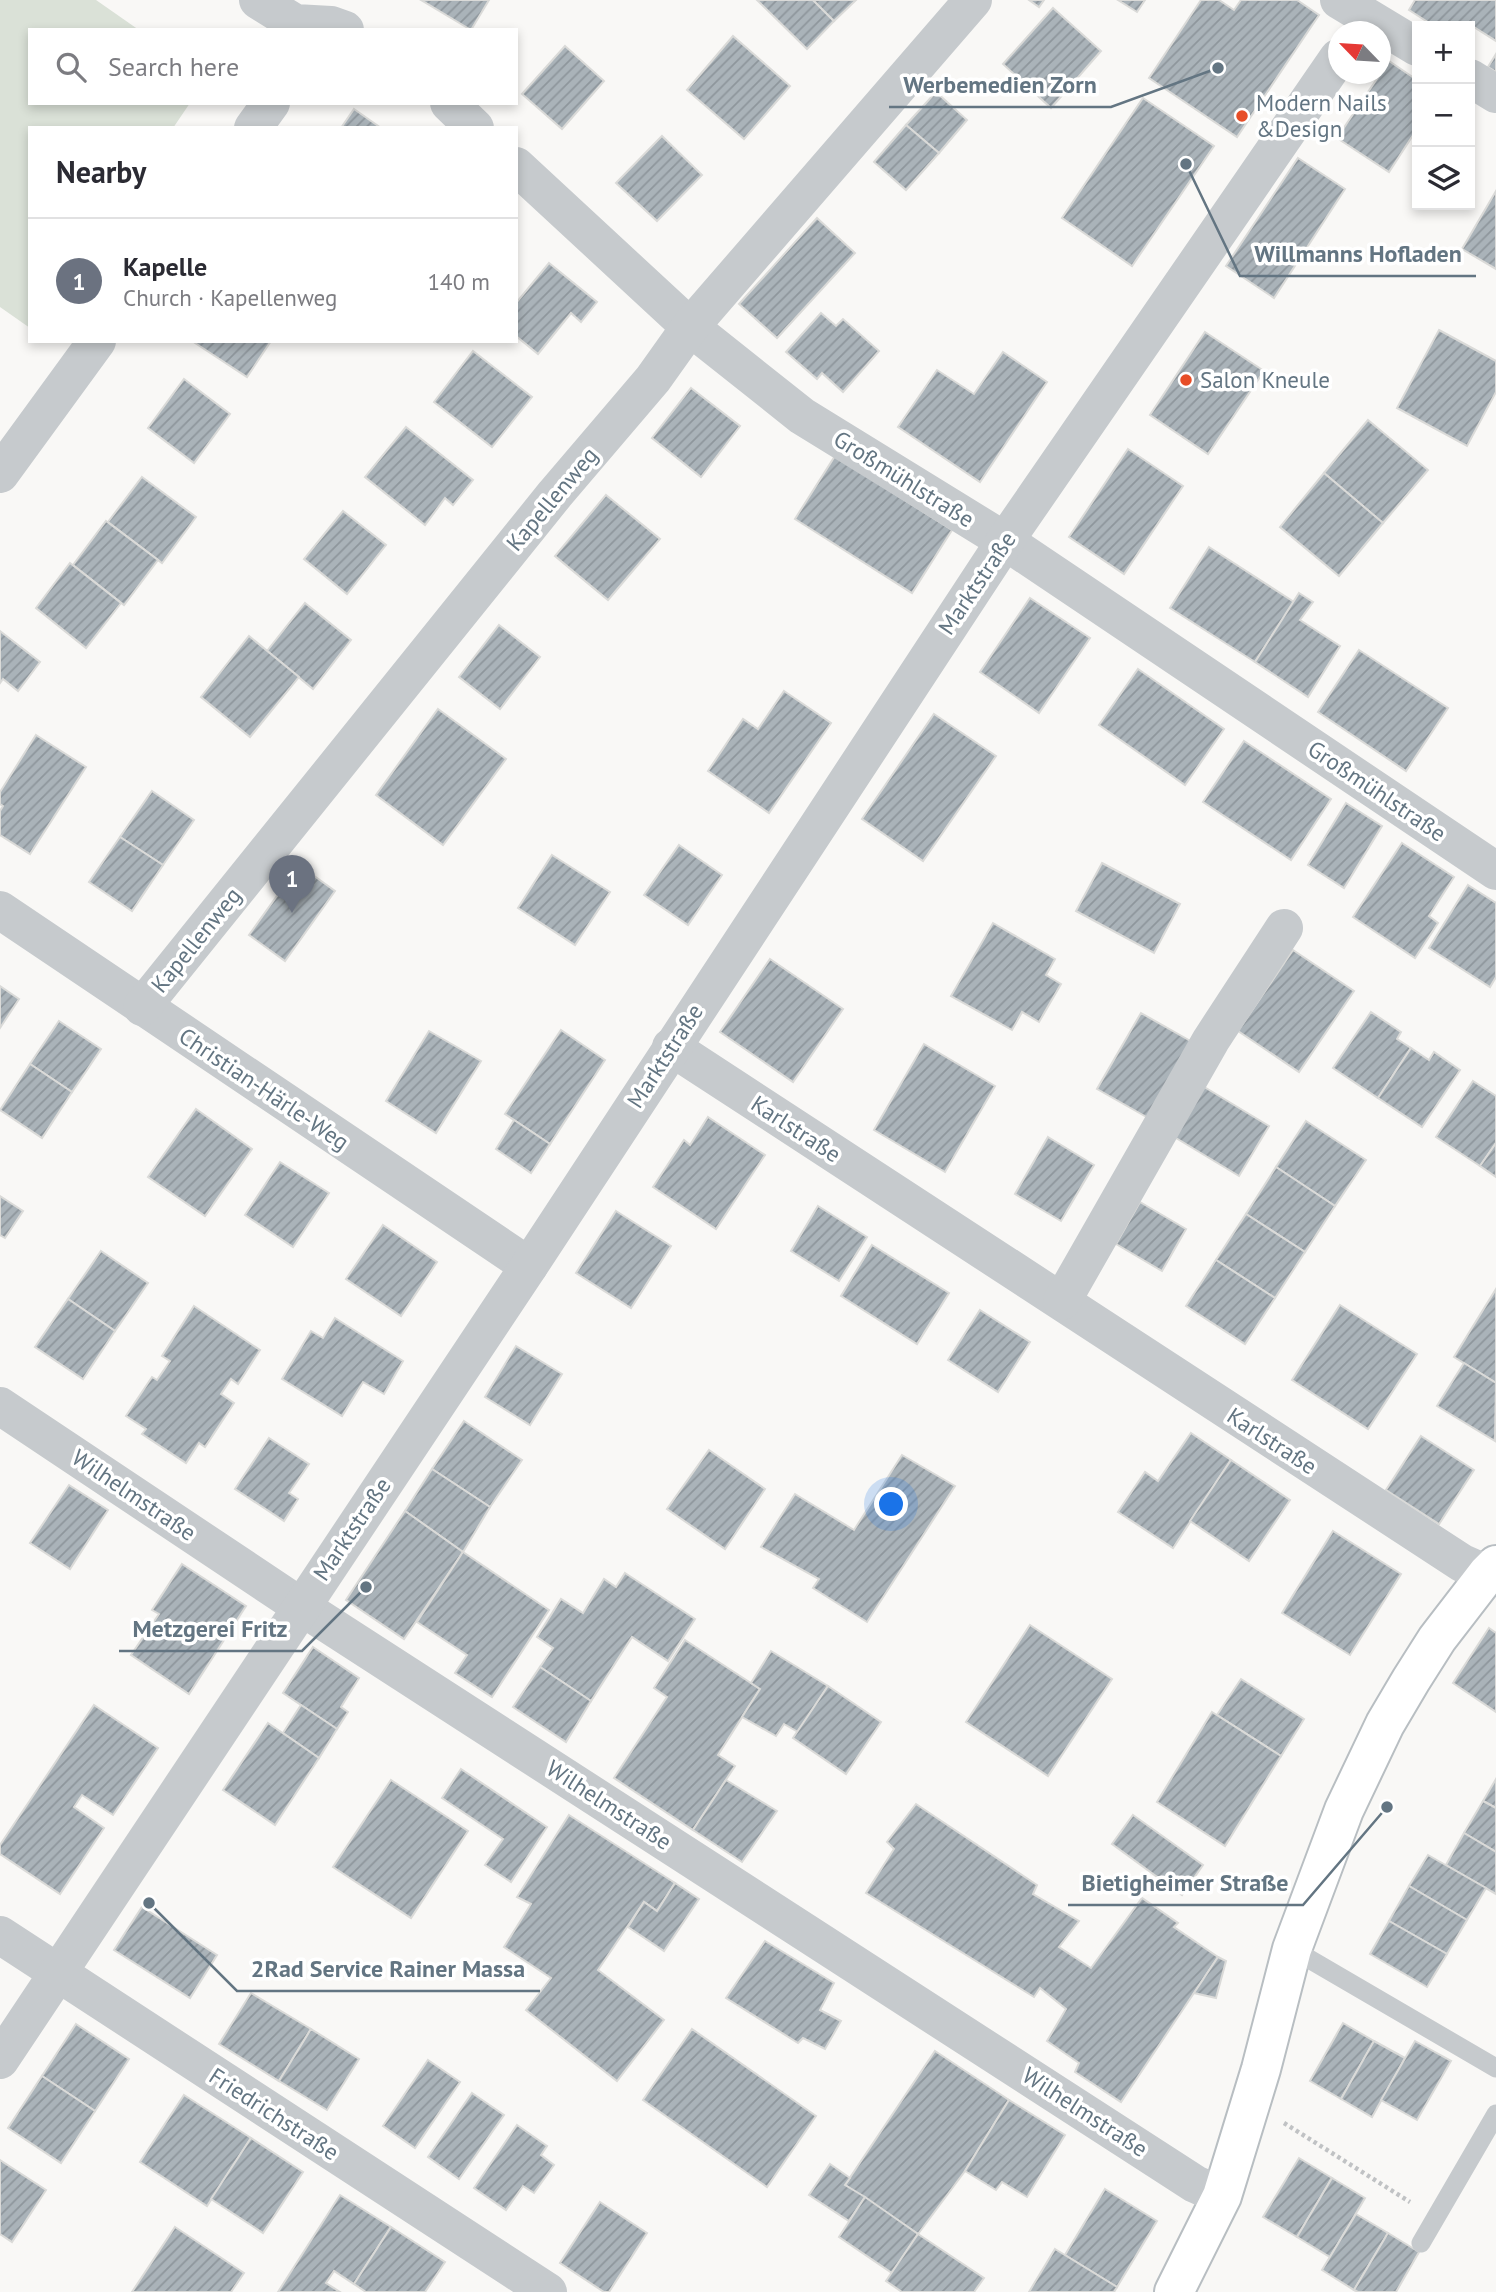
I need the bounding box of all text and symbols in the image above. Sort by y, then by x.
north arrow [1328,21,1391,84]
map controls [1412,21,1475,210]
button: + [1412,21,1475,84]
search box [28,28,518,105]
icon: search [52,48,90,86]
text: Search here [108,50,239,83]
callout: Werbemedien Zorn [889,62,1111,107]
text: Werbemedien Zorn [903,69,1097,100]
button: − [1412,84,1475,147]
place label: Modern Nails &Design [1256,88,1387,143]
marker: Modern Nails &Design [1234,108,1250,124]
button: layers [1412,147,1475,210]
text: Nearby [56,152,146,191]
callout: Willmanns Hofladen [1240,231,1476,276]
text: Willmanns Hofladen [1254,238,1462,269]
text: Kapelle [123,250,207,283]
text: 1 [72,267,86,296]
text: 140 m [428,267,490,296]
text: Church · Kapellenweg [123,283,337,312]
place label: Salon Kneule [1200,365,1330,394]
marker: Salon Kneule [1178,372,1194,388]
street label: Großmühlstraße [829,424,980,533]
street label: Kapellenweg [500,441,604,557]
street label: Marktstraße [932,526,1022,640]
street label: Großmühlstraße [1303,734,1452,847]
pin: 1 [269,855,315,913]
street label: Kapellenweg [144,881,247,998]
street label: Marktstraße [620,998,709,1113]
street label: Christian-Härle-Weg [174,1021,355,1156]
street label: Karlstraße [746,1089,847,1168]
street label: Karlstraße [1222,1401,1323,1480]
street label: Wilhelmstraße [67,1442,202,1547]
street label: Marktstraße [307,1472,397,1586]
your location [874,1487,908,1521]
callout: Metzgerei Fritz [119,1606,302,1651]
text: Metzgerei Fritz [132,1613,288,1644]
street label: Wilhelmstraße [541,1753,677,1856]
callout: Bietigheimer Straße [1068,1860,1303,1905]
text: Bietigheimer Straße [1082,1867,1289,1898]
callout: 2Rad Service Rainer Massa [237,1946,540,1991]
text: 2Rad Service Rainer Massa [251,1953,525,1984]
street label: Wilhelmstraße [1017,2060,1153,2163]
street label: Friedrichstraße [204,2061,345,2166]

